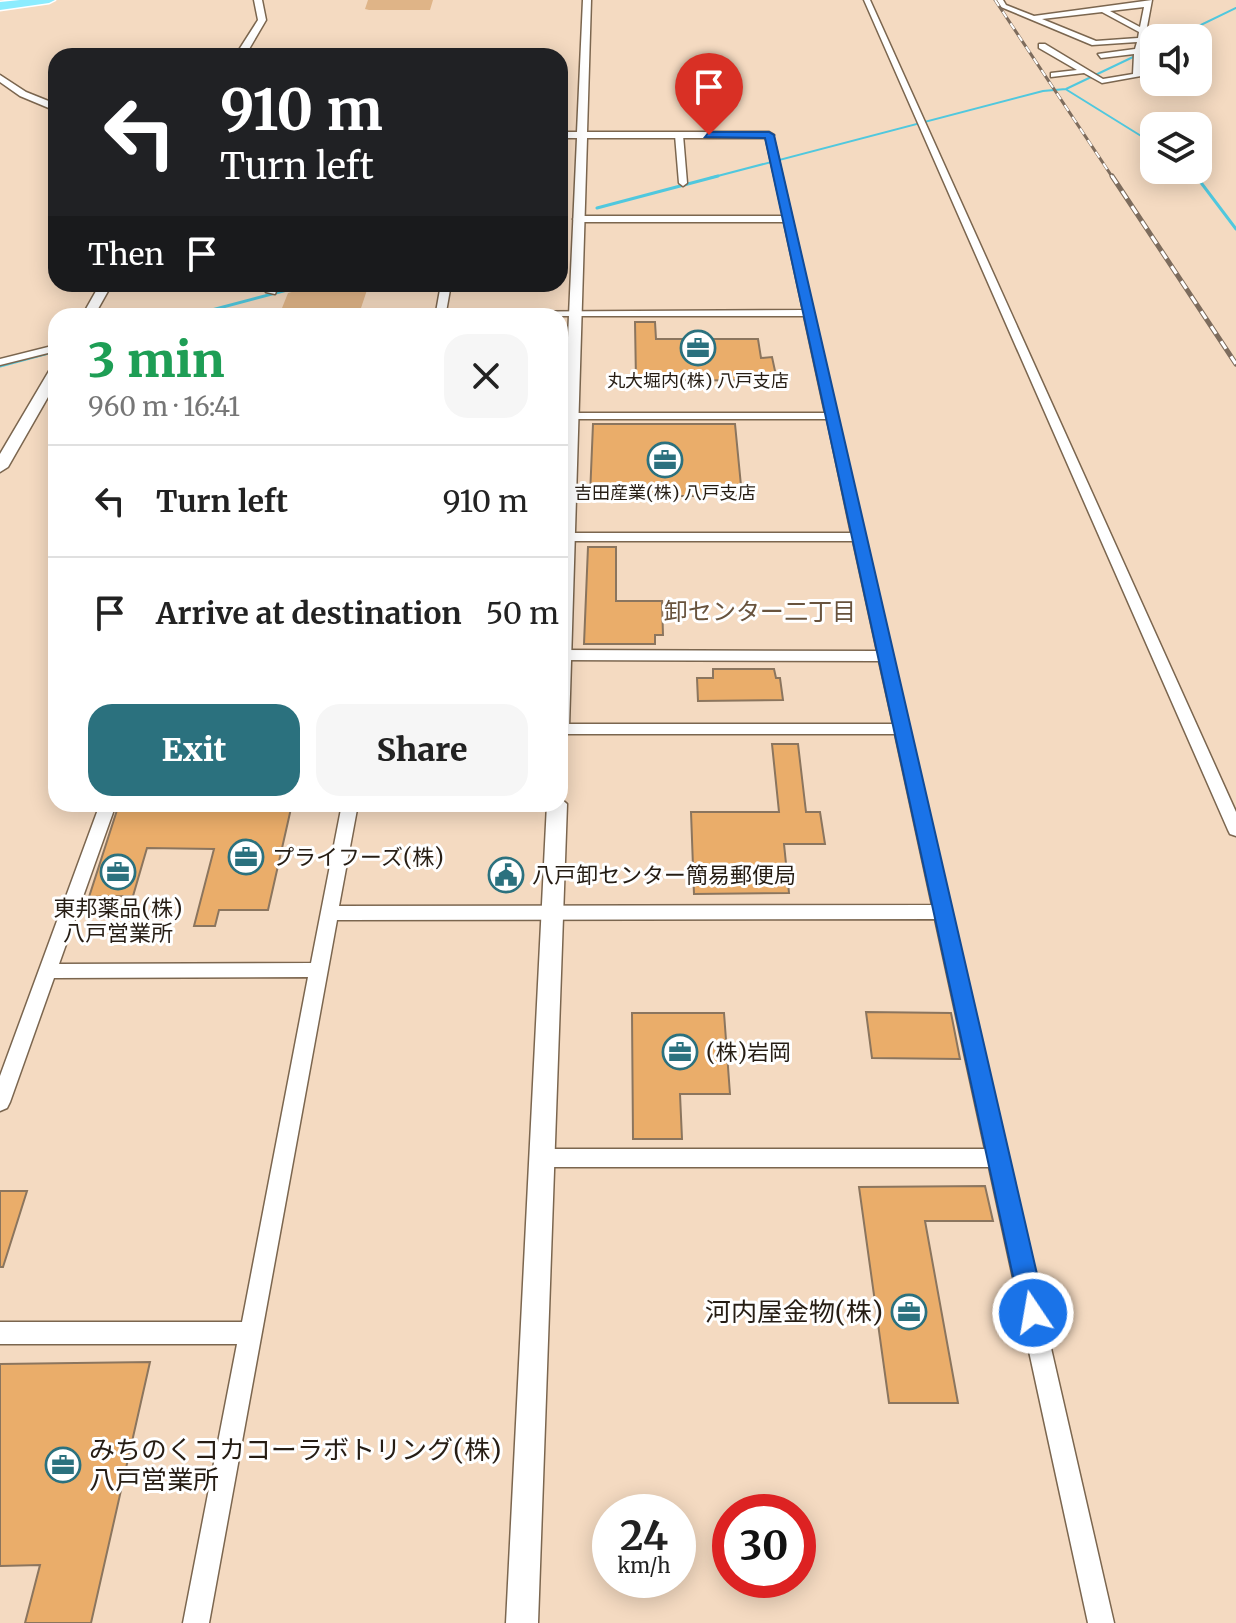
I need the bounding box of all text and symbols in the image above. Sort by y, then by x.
map controls [1140,24,1212,184]
button: sound [1140,24,1212,96]
pin [675,53,743,135]
icon: arrive [687,65,731,109]
text: 910 m [220,75,383,145]
icon: left [88,80,192,184]
button: layers [1140,112,1212,184]
text: Turn left [220,144,374,189]
icon: arrive [180,232,224,276]
text: Then [88,235,164,273]
office icon: 丸大堀内(株) 八戸支店 [679,329,717,367]
text: 3 min [88,330,225,390]
button: close [444,334,528,418]
place label: 丸大堀内(株) 八戸支店 [607,369,789,392]
text: 960 m · 16:41 [88,390,240,423]
office icon: 吉田産業(株) 八戸支店 [646,441,684,479]
icon: left [88,479,132,523]
place label: 吉田産業(株) 八戸支店 [574,481,756,504]
text: Turn left [156,482,288,520]
text: 910 m [442,482,528,520]
icon: arrive [88,591,132,635]
text: Arrive at destination [156,594,462,632]
text: 50 m [486,594,559,632]
district label: 卸センター二丁目 [664,596,856,627]
button: Exit [88,704,300,796]
button: Share [316,704,528,796]
office icon: プライフーズ(株) [227,838,265,876]
place label: プライフーズ(株) [272,843,444,871]
office icon: 東邦薬品(株) 八戸営業所 [99,853,137,891]
public building icon: 八戸卸センター簡易郵便局 [487,856,525,894]
place label: 八戸卸センター簡易郵便局 [532,861,796,889]
place label: 東邦薬品(株) 八戸営業所 [54,894,182,947]
office icon: (株)岩岡 [661,1033,699,1071]
place label: (株)岩岡 [706,1038,791,1066]
position arrow [991,1271,1075,1355]
office icon: 河内屋金物(株) [890,1293,928,1331]
place label: 河内屋金物(株) [705,1295,883,1328]
place label: みちのくコカコーラボトリング(株) 八戸営業所 [89,1433,501,1496]
office icon: みちのくコカコーラボトリング(株) 八戸営業所 [44,1446,82,1484]
speed limit sign: 30 [712,1494,816,1598]
text: 24 [620,1511,668,1561]
text: km/h [618,1553,670,1578]

